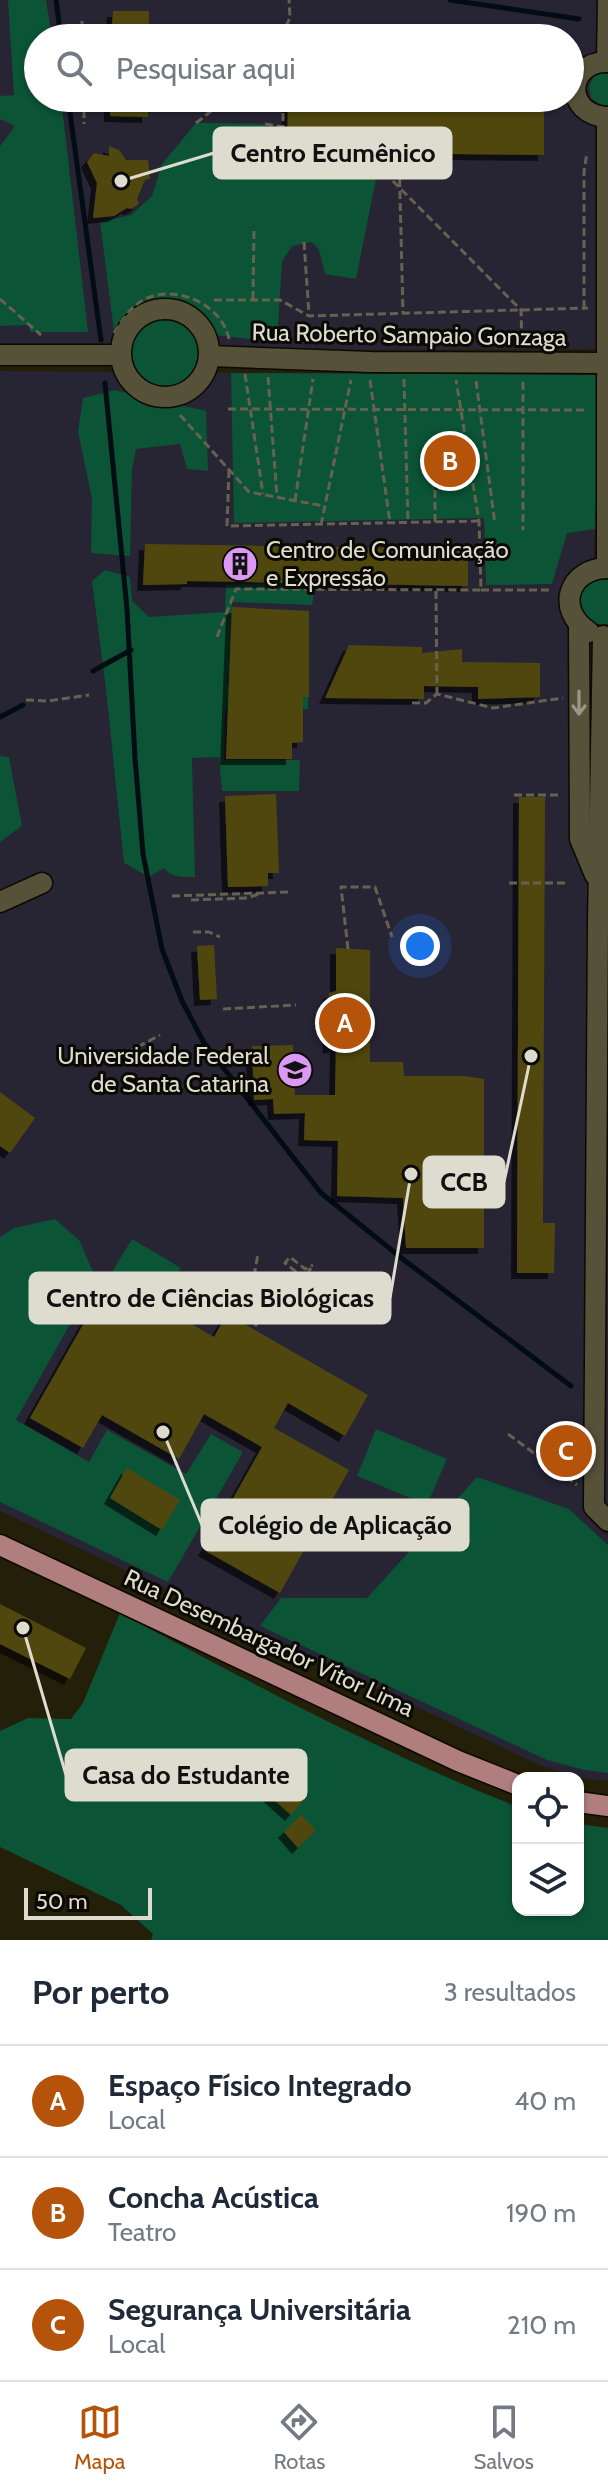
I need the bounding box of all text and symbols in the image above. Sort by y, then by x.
search box [24,24,584,112]
icon: search [52,46,96,90]
text: Pesquisar aqui [116,50,296,87]
callout: Centro Ecumênico [214,128,451,178]
text: Centro Ecumênico [231,137,436,169]
street label: Rua Roberto Sampaio Gonzaga [251,317,567,352]
pin: B [424,431,476,491]
place label: Centro de Comunicação e Expressão [266,535,509,592]
building icon: Centro de Comunicação e Expressão [221,545,259,583]
one-way arrow [572,689,587,716]
your location [400,926,440,966]
pin: A [319,993,371,1053]
place label: Universidade Federal de Santa Catarina [57,1041,269,1098]
school or university icon: Universidade Federal de Santa Catarina [276,1051,314,1089]
callout: CCB [424,1157,504,1207]
text: CCB [440,1166,488,1198]
callout: Centro de Ciências Biológicas [30,1273,390,1323]
text: Centro de Ciências Biológicas [46,1282,374,1314]
pin: C [540,1421,592,1481]
callout: Colégio de Aplicação [202,1500,468,1550]
text: Colégio de Aplicação [218,1509,452,1541]
street label: Rua Desembargador Vítor Lima [120,1563,419,1723]
callout: Casa do Estudante [66,1750,306,1800]
text: Casa do Estudante [82,1759,290,1791]
map controls [512,1772,584,1916]
button: locate [512,1772,584,1844]
button: layers [512,1844,584,1916]
scale bar [24,1884,152,1920]
text: 50 m [36,1888,88,1915]
text: Por perto [32,1971,169,2013]
text: 3 resultados [444,1976,576,2008]
text: Espaço Físico Integrado [108,2067,411,2104]
text: A [50,2085,66,2117]
text: 40 m [514,2085,576,2117]
text: Local [108,2104,166,2136]
text: Concha Acústica [108,2179,319,2216]
text: B [50,2197,66,2229]
text: 190 m [506,2197,576,2229]
text: Teatro [108,2216,176,2248]
text: Segurança Universitária [108,2291,411,2328]
text: C [50,2309,66,2341]
text: 210 m [507,2309,576,2341]
text: Local [108,2328,166,2360]
tab: Mapa [74,2400,125,2475]
tab: Rotas [273,2400,325,2475]
tab: Salvos [474,2400,534,2475]

